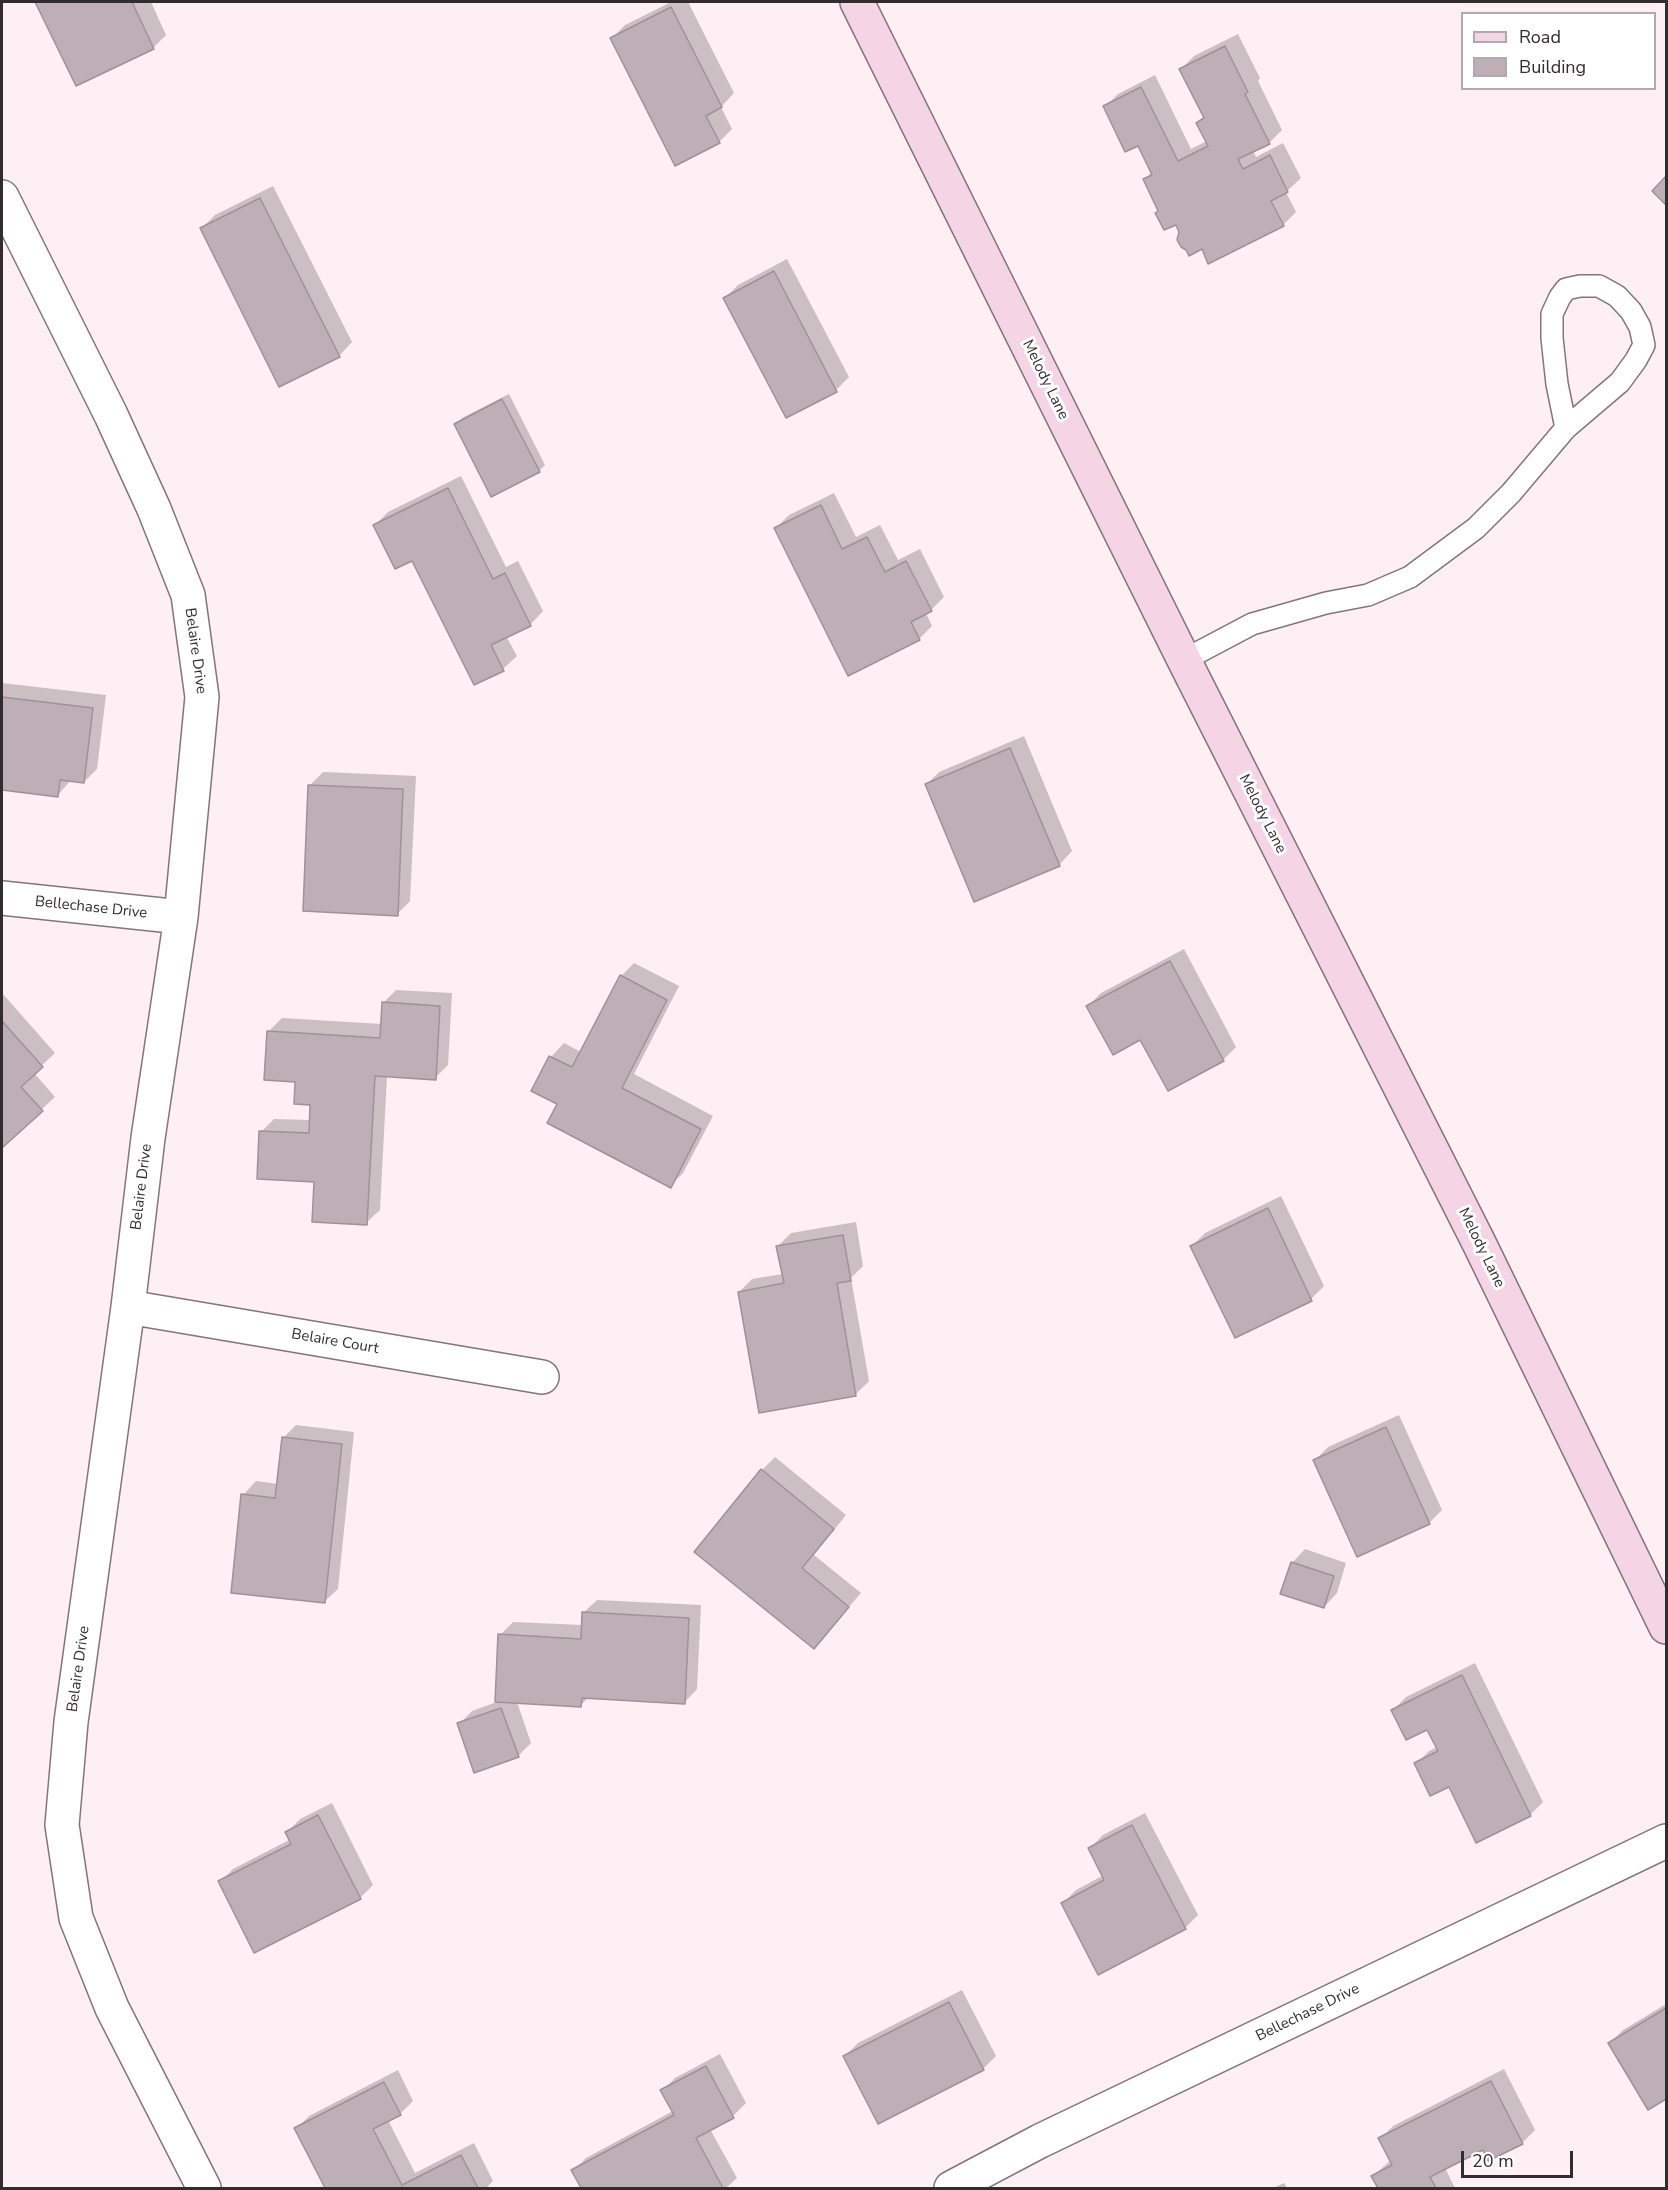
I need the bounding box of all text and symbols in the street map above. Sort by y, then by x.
legend [1461,12,1656,90]
text: Road [1519,25,1561,49]
text: Building [1519,55,1586,79]
street label: Melody Lane [1018,337,1072,423]
street label: Belaire Drive [180,607,210,695]
street label: Melody Lane [1234,771,1290,857]
street label: Bellechase Drive [34,893,148,923]
street label: Belaire Drive [128,1143,156,1231]
street label: Melody Lane [1454,1205,1508,1291]
street label: Belaire Court [290,1325,380,1359]
street label: Belaire Drive [64,1625,94,1713]
street label: Bellechase Drive [1253,1980,1363,2046]
scale bar [1464,2139,1576,2177]
text: 20 m [1472,2149,1514,2173]

